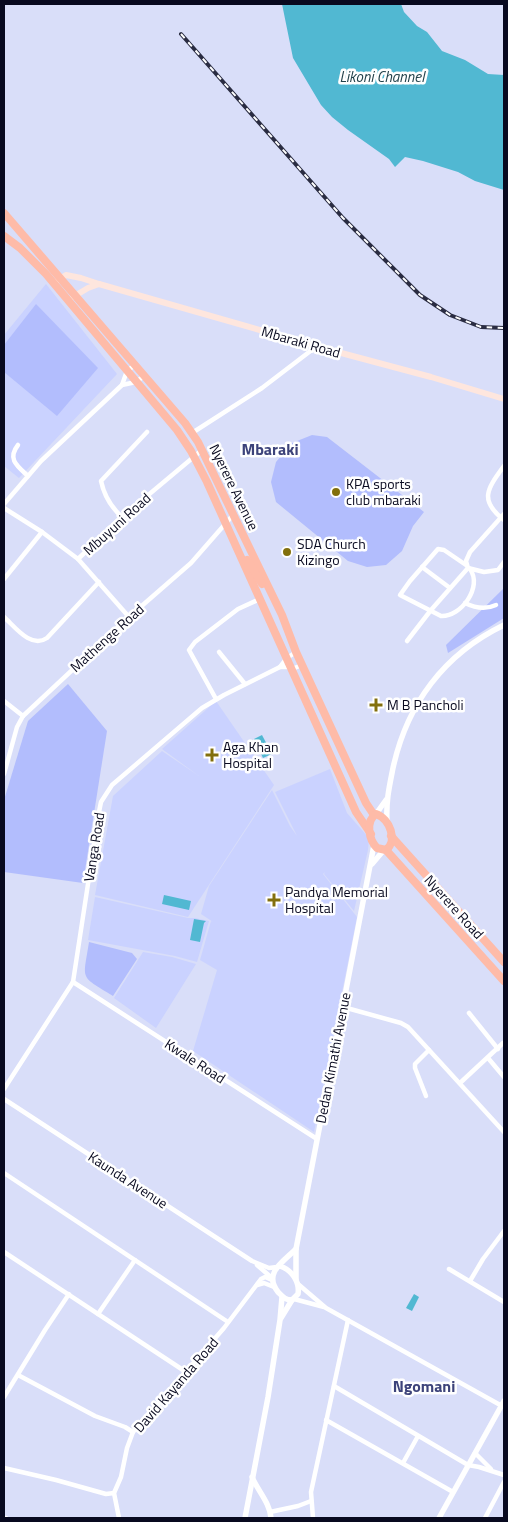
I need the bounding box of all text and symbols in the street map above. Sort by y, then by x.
water label: Likoni Channel [340,65,426,88]
street label: Mbaraki Road [259,320,343,363]
district label: Mbaraki [241,437,299,461]
street label: Nyerere Avenue [204,440,264,533]
place label: KPA sports club mbaraki [346,473,421,510]
marker: KPA sports club mbaraki [330,486,342,498]
street label: Mbuyuni Road [78,487,155,560]
place label: SDA Church Kizingo [297,533,366,570]
marker: SDA Church Kizingo [281,546,293,558]
street label: Mathenge Road [65,599,148,677]
place label: M B Pancholi [387,694,464,715]
marker: M B Pancholi [369,698,383,712]
place label: Aga Khan Hospital [223,736,279,773]
marker: Aga Khan Hospital [205,748,219,762]
street label: Vanga Road [78,811,109,883]
street label: Nyerere Road [420,870,489,943]
place label: Pandya Memorial Hospital [285,881,388,918]
marker: Pandya Memorial Hospital [267,893,281,907]
street label: Dedan Kimathi Avenue [309,991,356,1125]
street label: Kwale Road [161,1033,230,1088]
street label: Kaunda Avenue [84,1146,172,1213]
street label: David Kayanda Road [128,1332,223,1437]
district label: Ngomani [393,1374,455,1398]

